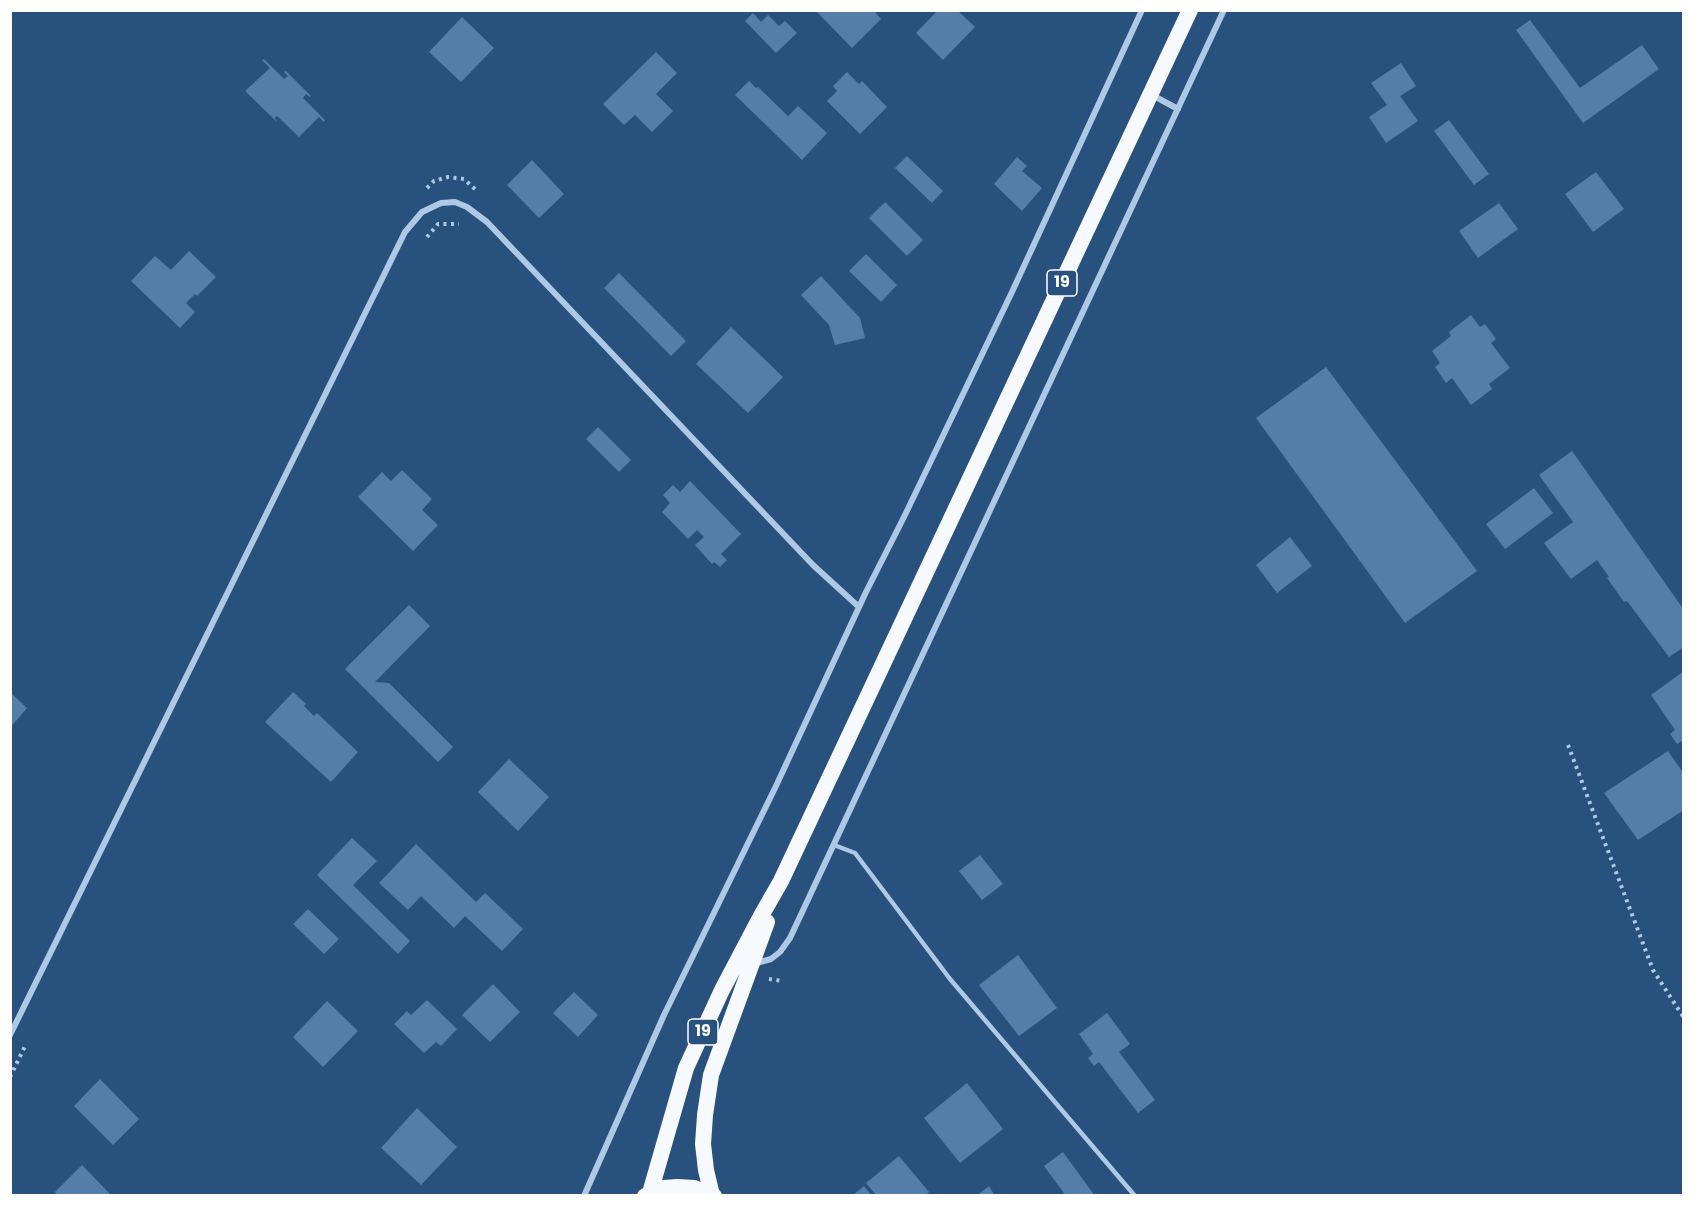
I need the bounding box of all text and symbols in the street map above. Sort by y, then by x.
road number: 19 [1047,270,1077,296]
road number: 19 [688,1019,718,1045]

